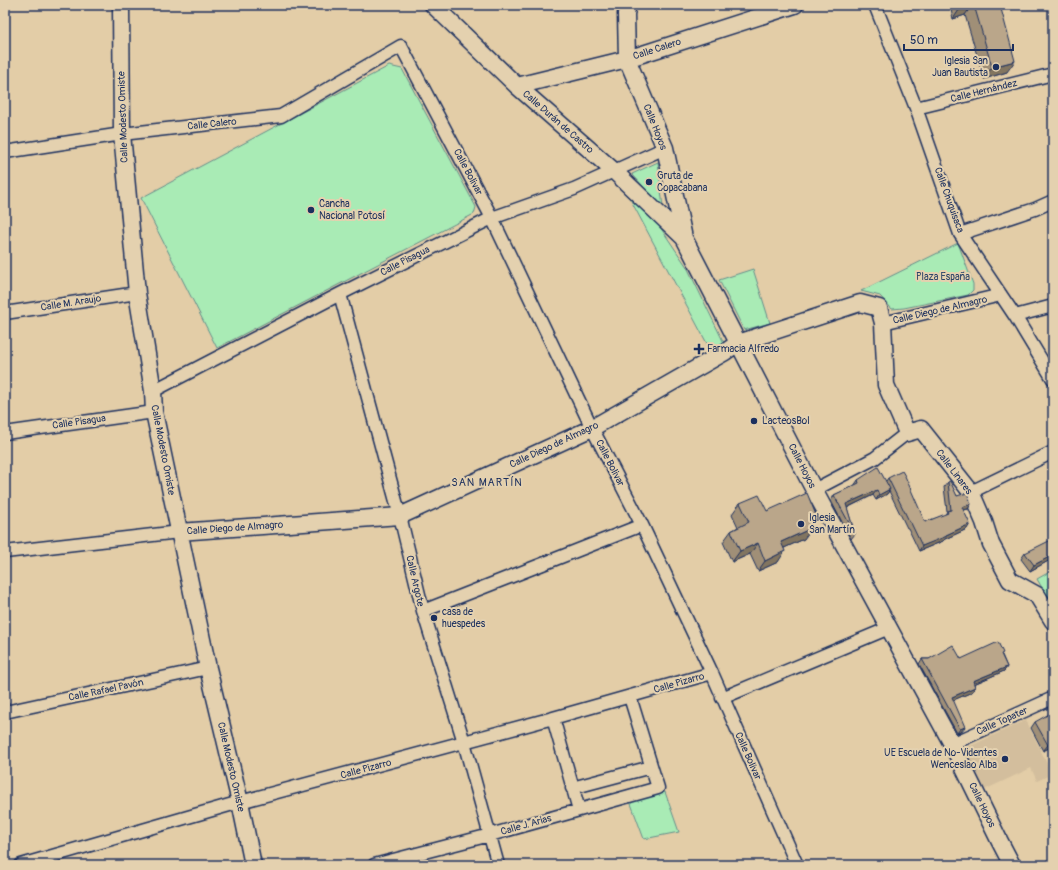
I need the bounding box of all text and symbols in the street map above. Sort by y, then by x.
scale bar [904,26,1013,52]
text: 50 m [910,33,938,48]
street label: Calle Calero [632,35,683,62]
place label: Iglesia San Juan Bautista [932,55,988,79]
marker: Iglesia San Juan Bautista [991,62,1001,72]
street label: Calle Modesto Omiste [115,71,131,163]
street label: Calle Hernández [949,77,1019,105]
street label: Calle Durán de Castro [520,88,596,156]
street label: Calle Hoyos [640,102,670,152]
street label: Calle Calero [187,115,238,133]
street label: Calle Bolivar [451,147,485,198]
street label: Calle Chuquisaca [932,166,967,235]
place label: Gruta de Copacabana [657,170,708,194]
marker: Gruta de Copacabana [644,177,654,187]
place label: Cancha Nacional Potosí [319,198,385,222]
marker: Cancha Nacional Potosí [306,205,316,215]
street label: Calle Pisagua [378,243,432,279]
park label: Plaza España [916,271,970,283]
street label: Calle M. Araujo [40,292,103,314]
street label: Calle Diego de Almagro [892,293,989,327]
place label: Farmacia Alfredo [707,343,780,355]
marker: Farmacia Alfredo [694,344,704,354]
street label: Calle Modesto Omiste [148,404,178,496]
street label: Calle Pisagua [52,412,107,432]
place label: LacteosBol [762,415,810,427]
marker: LacteosBol [749,416,759,426]
street label: Calle Diego de Almagro [508,419,601,471]
street label: Calle Bolivar [593,438,627,489]
street label: Calle Hoyos [786,442,819,491]
street label: Calle Linares [933,447,975,497]
district label: SAN MARTÍN [451,476,523,489]
place label: Iglesia San Martín [809,512,855,536]
street label: Calle Diego de Almagro [186,519,284,537]
marker: Iglesia San Martín [796,519,806,529]
street label: Calle Argote [403,554,427,608]
place label: casa de huespedes [442,606,486,630]
marker: casa de huespedes [429,613,439,623]
street label: Calle Pizarro [652,670,706,696]
street label: Calle Rafael Pavón [67,676,145,704]
street label: Calle Topater [975,704,1030,738]
street label: Calle Modesto Omiste [215,721,247,813]
street label: Calle Bolivar [732,730,764,782]
place label: UE Escuela de No-Videntes Wenceslao Alba [884,747,998,771]
marker: UE Escuela de No-Videntes Wenceslao Alba [1000,754,1010,764]
street label: Calle Pizarro [339,756,393,782]
street label: Calle Hoyos [966,781,998,830]
street label: Calle J. Arias [499,812,553,838]

